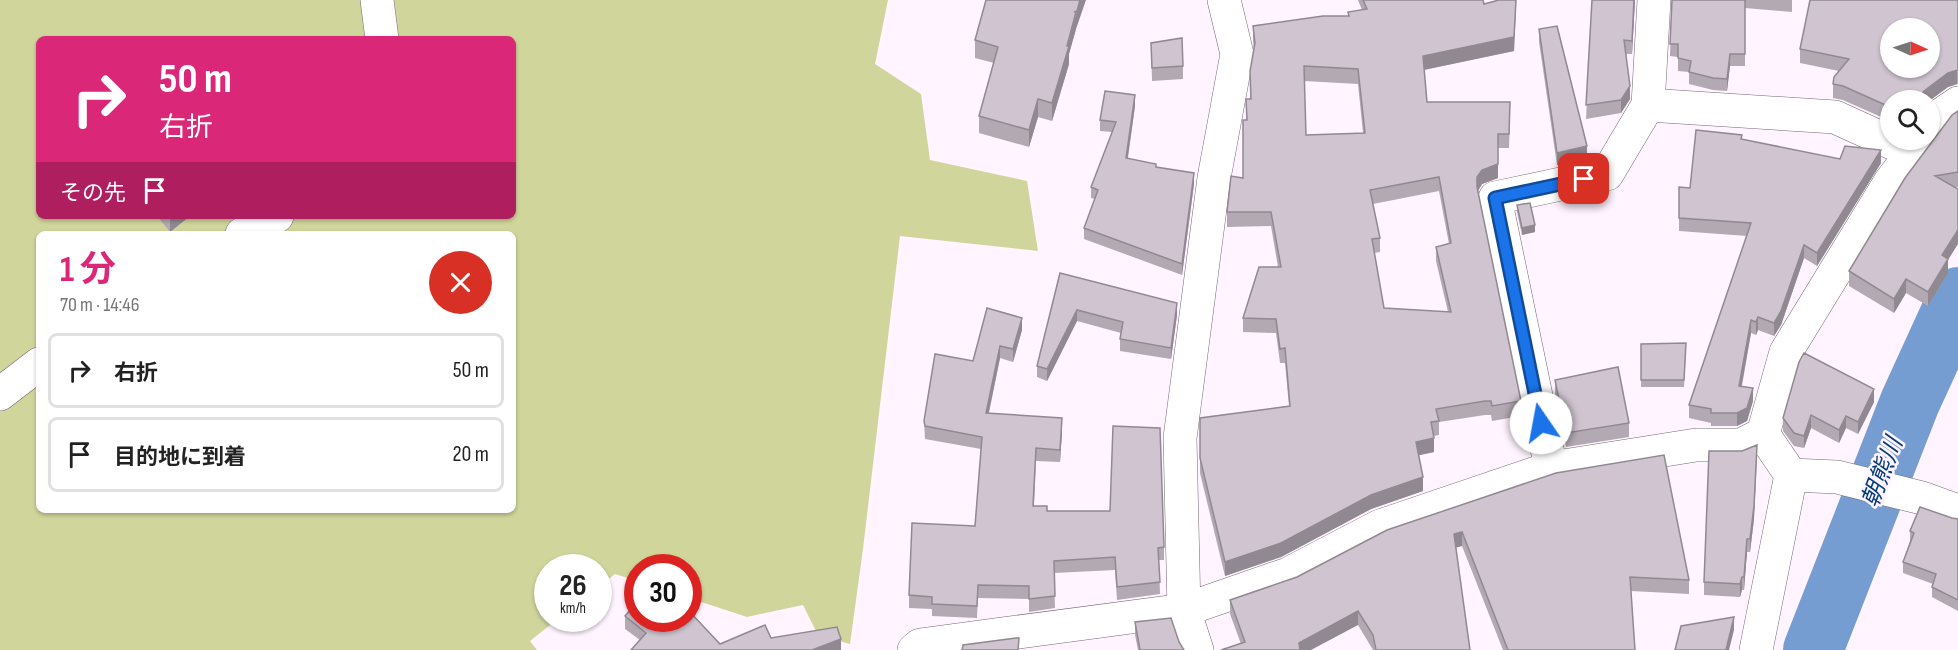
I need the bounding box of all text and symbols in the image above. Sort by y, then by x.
north arrow [1880,18,1940,78]
map controls [1880,18,1940,150]
text: 50 m [159,54,232,105]
icon: right [60,60,138,138]
button: search [1880,90,1940,150]
text: 右折 [159,112,213,144]
pin [1558,153,1609,204]
icon: arrive [1567,162,1600,195]
icon: arrive [138,174,171,207]
text: その先 [60,180,126,207]
text: 1 分 [60,249,116,292]
button: close [429,251,492,314]
text: 70 m · 14:46 [60,293,139,317]
icon: right [63,354,96,387]
text: 50 m [453,357,489,384]
text: 右折 [114,360,158,387]
position arrow [1509,391,1573,455]
water label: 朝熊川 [1856,431,1910,511]
icon: arrive [63,438,96,471]
text: 20 m [453,441,489,468]
text: 目的地に到着 [114,444,246,471]
speed limit sign: 30 [624,554,702,632]
text: 26 [559,568,587,604]
text: km/h [560,599,586,618]

